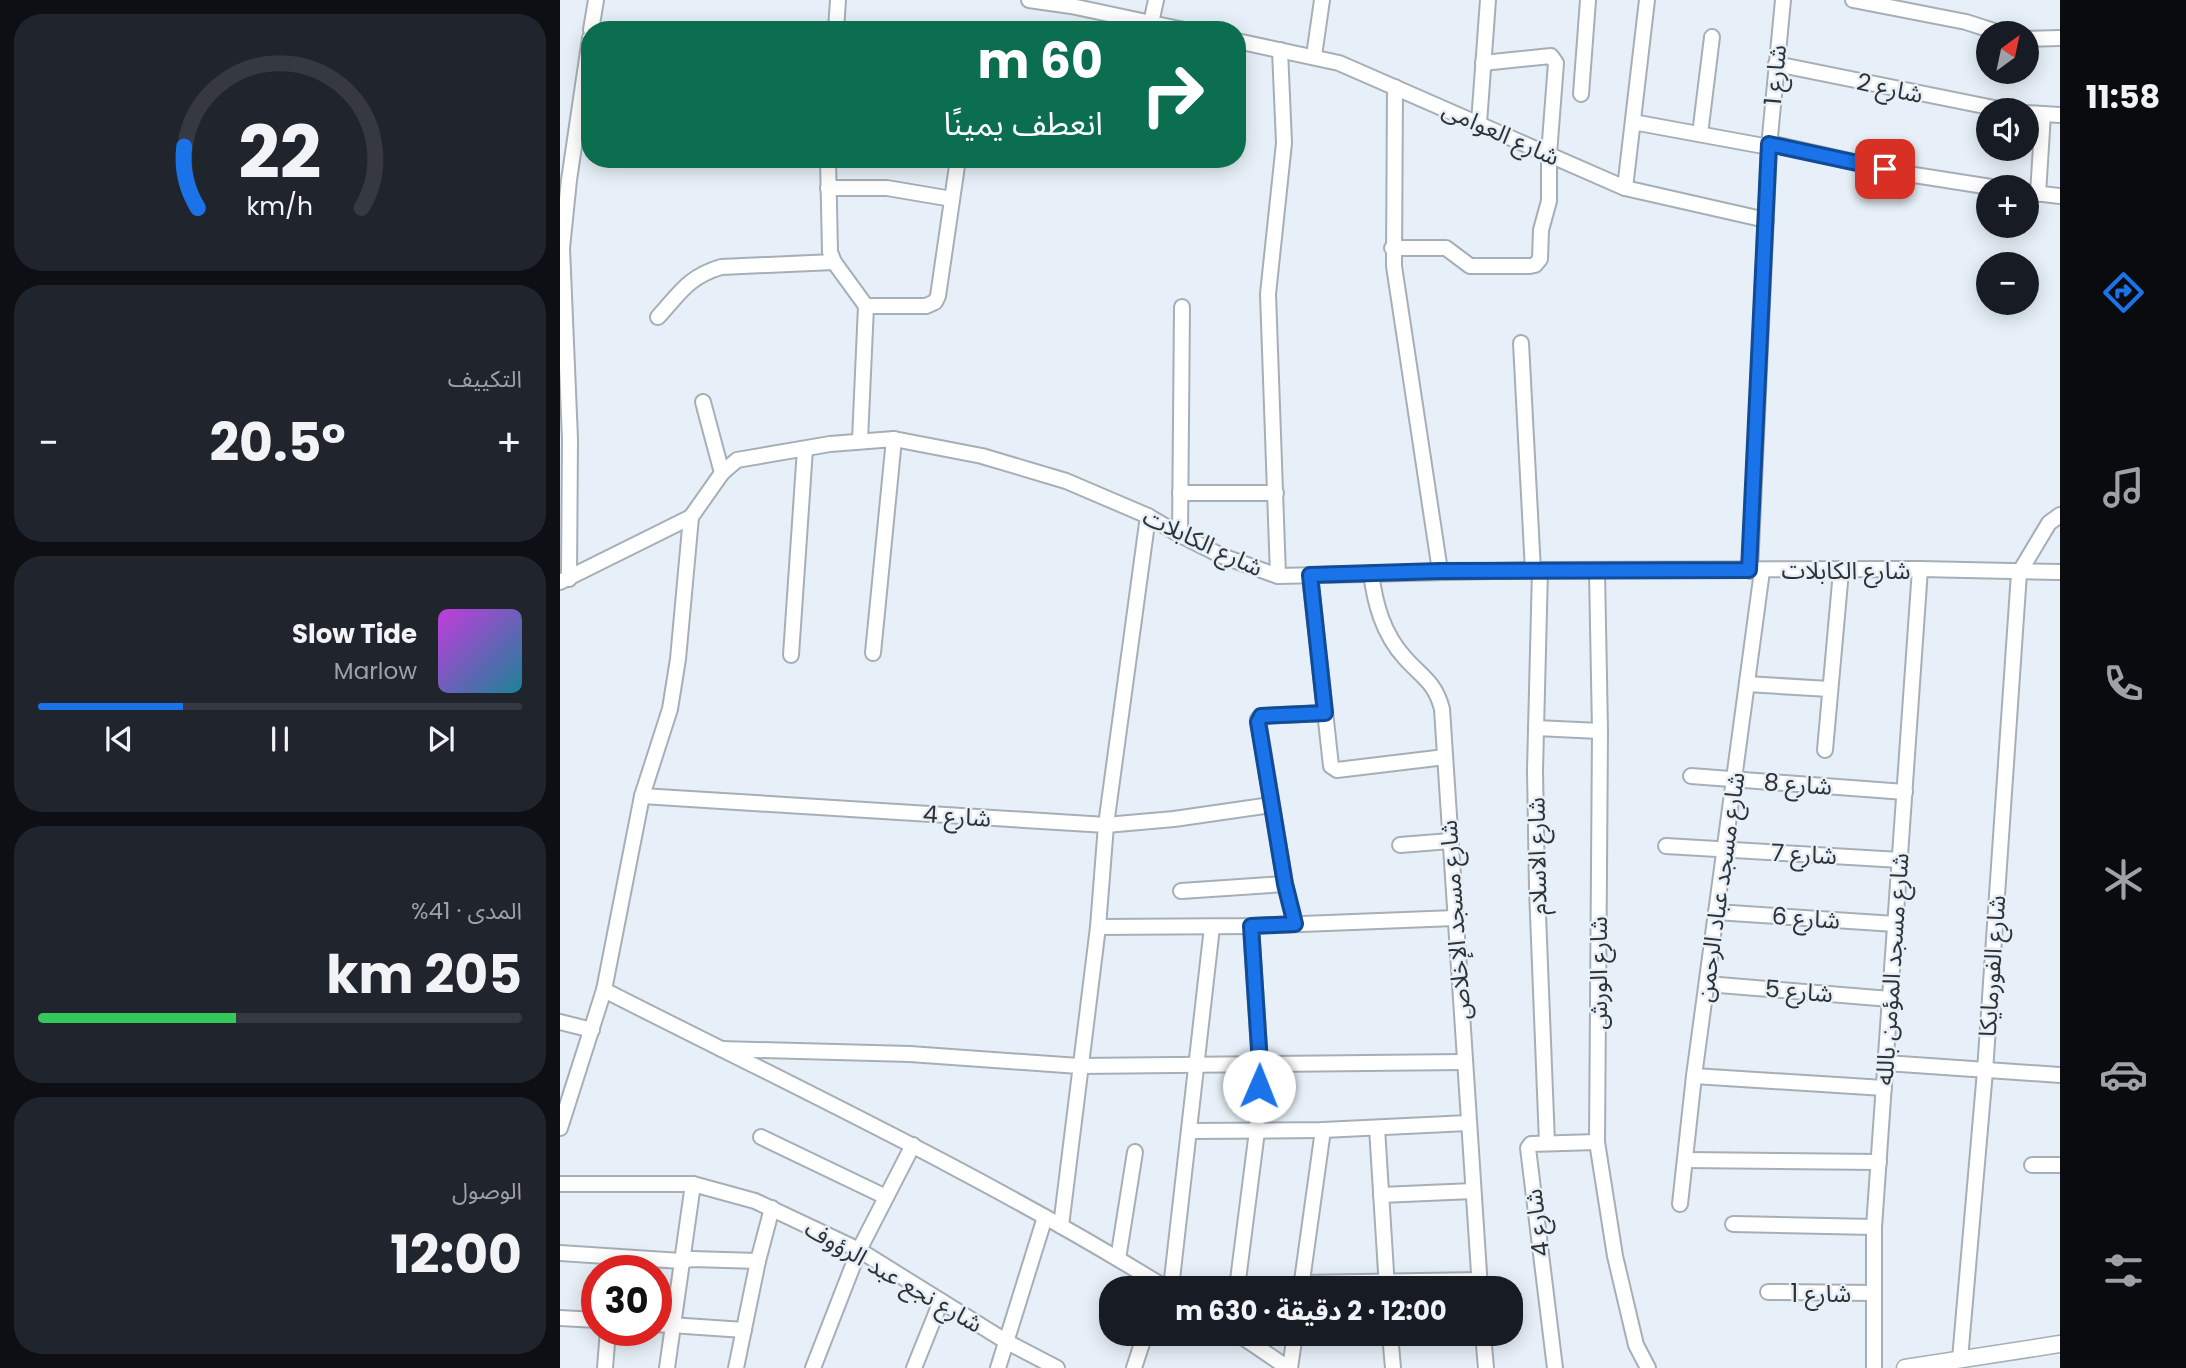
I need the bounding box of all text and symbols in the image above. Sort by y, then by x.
north arrow [1976,21,2039,84]
map controls [1976,21,2039,315]
text: 60 m [978,27,1103,95]
street label: شارع 1 [1756,43,1795,107]
icon: right [1127,49,1218,140]
street label: شارع 2 [1854,65,1926,112]
text: 11:58 [2086,74,2160,119]
street label: شارع العوامى [1437,93,1565,174]
button: sound [1976,98,2039,161]
text: انعطف يمينًا [943,101,1103,146]
text: 22 [238,103,322,204]
pin [1855,139,1915,199]
icon: arrive [1866,150,1904,188]
button: + [1976,175,2039,238]
text: km/h [247,189,313,224]
button: − [1976,252,2039,315]
icon: directions [2099,268,2148,317]
text: التكييف [448,363,522,395]
text: 20.5° [209,406,346,479]
text: − [38,416,59,469]
text: + [496,416,522,469]
icon: music [2099,463,2148,512]
street label: شارع الكابلات [1137,500,1268,585]
street label: شارع الكابلات [1782,554,1910,588]
text: Slow Tide [292,616,417,652]
text: Marlow [334,655,417,687]
icon: phone [2099,659,2148,708]
icon: previous [100,720,138,758]
icon: pause [261,720,299,758]
icon: next [422,720,460,758]
street label: شارع 8 [1763,765,1833,804]
street label: شارع مسجد عباد الرحمن [1688,770,1753,1004]
street label: شارع 4 [922,797,992,836]
street label: شارع الاسلام [1519,797,1557,915]
street label: شارع مسجد الإخلاص [1432,819,1479,1021]
street label: شارع 7 [1770,836,1838,873]
street label: شارع مسجد المؤمن بالله [1867,852,1918,1086]
icon: climate [2099,855,2148,904]
street label: شارع الفورمايكا [1971,894,2014,1038]
text: المدى · 41% [411,895,522,927]
street label: شارع 6 [1771,899,1841,938]
street label: شارع الورش [1582,916,1616,1030]
text: 205 km [326,938,522,1011]
street label: شارع 5 [1763,972,1834,1011]
position arrow [1222,1049,1296,1123]
icon: car [2099,1050,2148,1099]
text: الوصول [452,1175,522,1207]
street label: شارع 4 [1516,1187,1559,1259]
street label: شارع نجع عبد الرؤوف [799,1212,989,1341]
text: 12:00 [390,1218,522,1291]
icon: filters [2099,1246,2148,1295]
speed limit sign: 30 [581,1255,672,1346]
street label: شارع 1 [1791,1277,1851,1311]
text: 12:00 · 2 دقيقة · 630 m [1175,1293,1447,1329]

